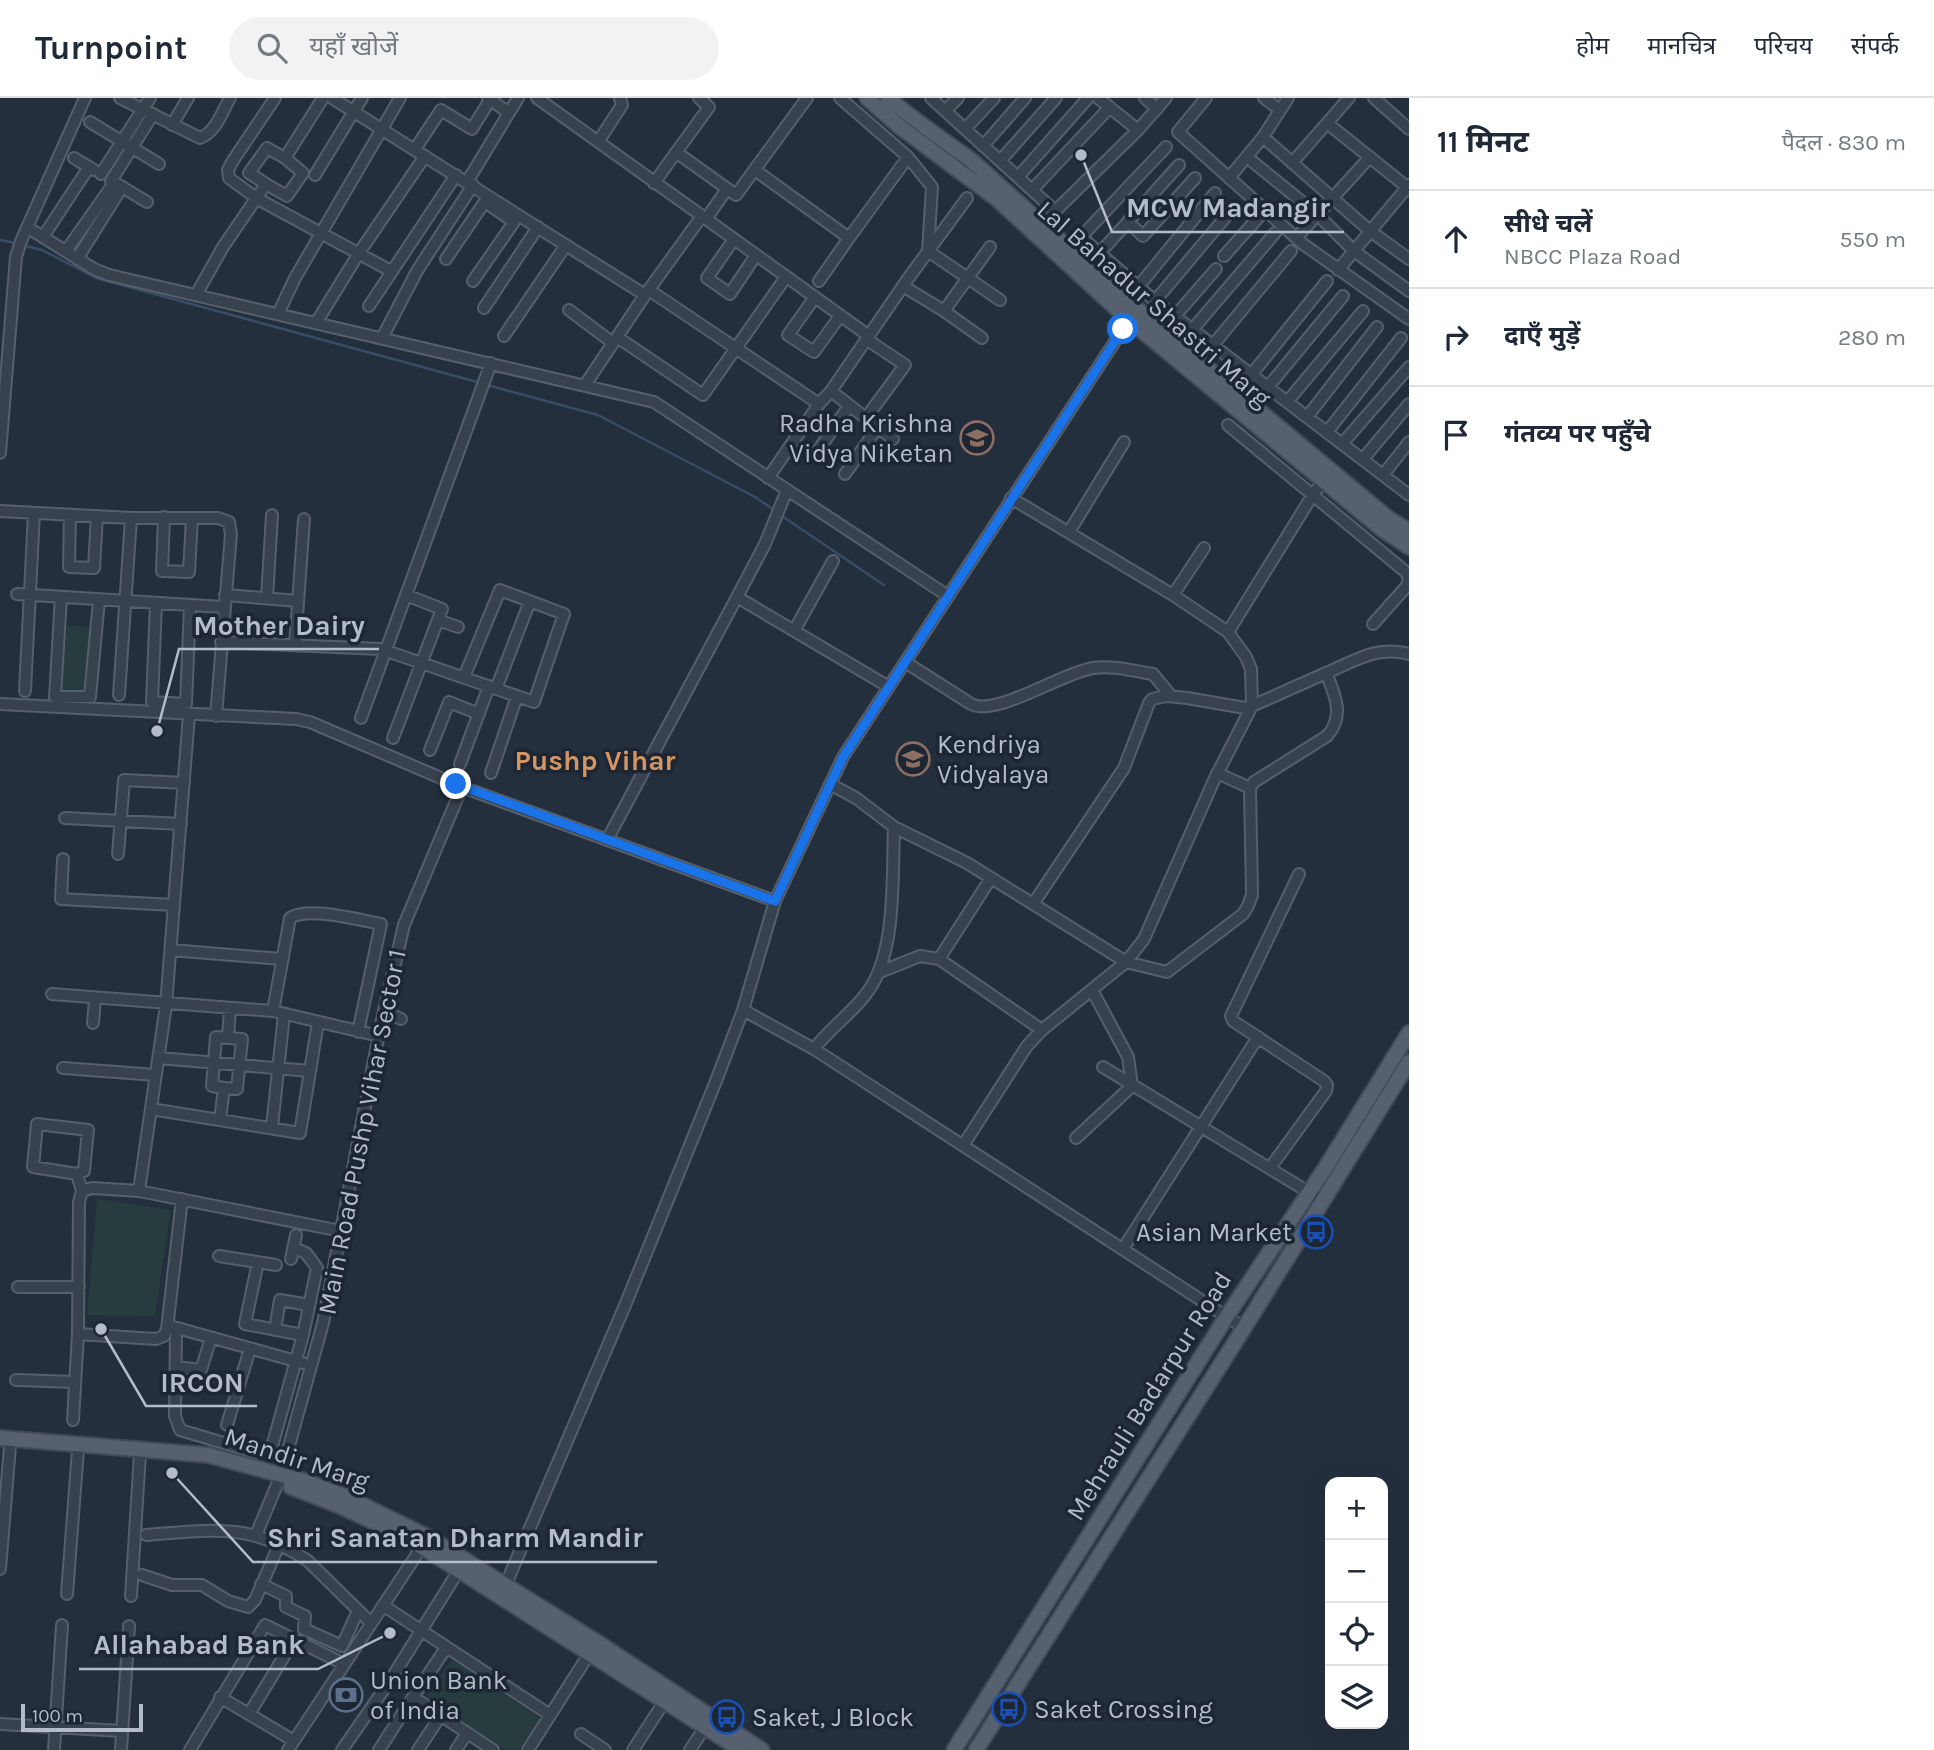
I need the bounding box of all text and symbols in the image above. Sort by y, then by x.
search box [229,17,719,80]
text: Turnpoint [35,29,187,67]
icon: search [253,29,291,67]
text: यहाँ खोजें [309,31,398,62]
text: होम [1576,32,1609,60]
text: मानचित्र [1647,32,1716,60]
text: परिचय [1754,32,1813,60]
text: संपर्क [1851,32,1899,60]
text: 11 मिनट [1437,124,1529,160]
text: पैदल · 830 m [1782,129,1906,156]
callout: MCW Madangir [1112,183,1344,232]
text: MCW Madangir [1126,191,1330,224]
street label: Lal Bahadur Shastri Marg [1031,194,1277,414]
text: सीधे चलें [1504,208,1593,239]
icon: ahead [1437,220,1475,258]
text: 550 m [1839,226,1906,253]
text: NBCC Plaza Road [1504,243,1682,270]
route start [1107,313,1138,344]
icon: right [1437,318,1475,356]
text: दाएँ मुड़ें [1504,320,1580,351]
text: 280 m [1838,324,1906,351]
place label: Radha Krishna Vidya Niketan [779,408,953,469]
icon: arrive [1437,416,1475,454]
text: गंतव्य पर पहुँचे [1504,418,1651,449]
school or university icon: Radha Krishna Vidya Niketan [958,419,996,457]
callout: Mother Dairy [179,600,379,649]
text: Mother Dairy [193,609,365,642]
place label: Kendriya Vidyalaya [937,729,1049,790]
school or university icon: Kendriya Vidyalaya [894,740,932,778]
district label: Pushp Vihar [514,744,676,777]
route end [440,768,471,799]
street label: Main Road Pushp Vihar Sector 1 [311,947,413,1317]
bus stop icon: Asian Market [1297,1213,1335,1251]
place label: Asian Market [1136,1217,1292,1248]
street label: Mehrauli Badarpur Road [1060,1266,1238,1526]
callout: IRCON [146,1357,257,1406]
text: IRCON [160,1366,244,1399]
street label: Mandir Marg [221,1421,374,1497]
map controls [1325,1477,1388,1729]
button: + [1325,1477,1388,1540]
callout: Shri Sanatan Dharm Mandir [253,1513,657,1562]
text: Shri Sanatan Dharm Mandir [267,1521,643,1554]
button: − [1325,1540,1388,1603]
button: locate [1325,1603,1388,1666]
callout: Allahabad Bank [79,1620,318,1669]
text: Allahabad Bank [93,1628,305,1661]
place label: Union Bank of India [370,1665,507,1726]
button: layers [1325,1666,1388,1729]
bank icon: Union Bank of India [327,1676,365,1714]
bus stop icon: Saket Crossing [990,1690,1028,1728]
place label: Saket Crossing [1034,1694,1213,1725]
bus stop icon: Saket, J Block [708,1698,746,1736]
scale bar [21,1701,144,1733]
place label: Saket, J Block [752,1702,914,1733]
text: 100 m [32,1705,83,1727]

